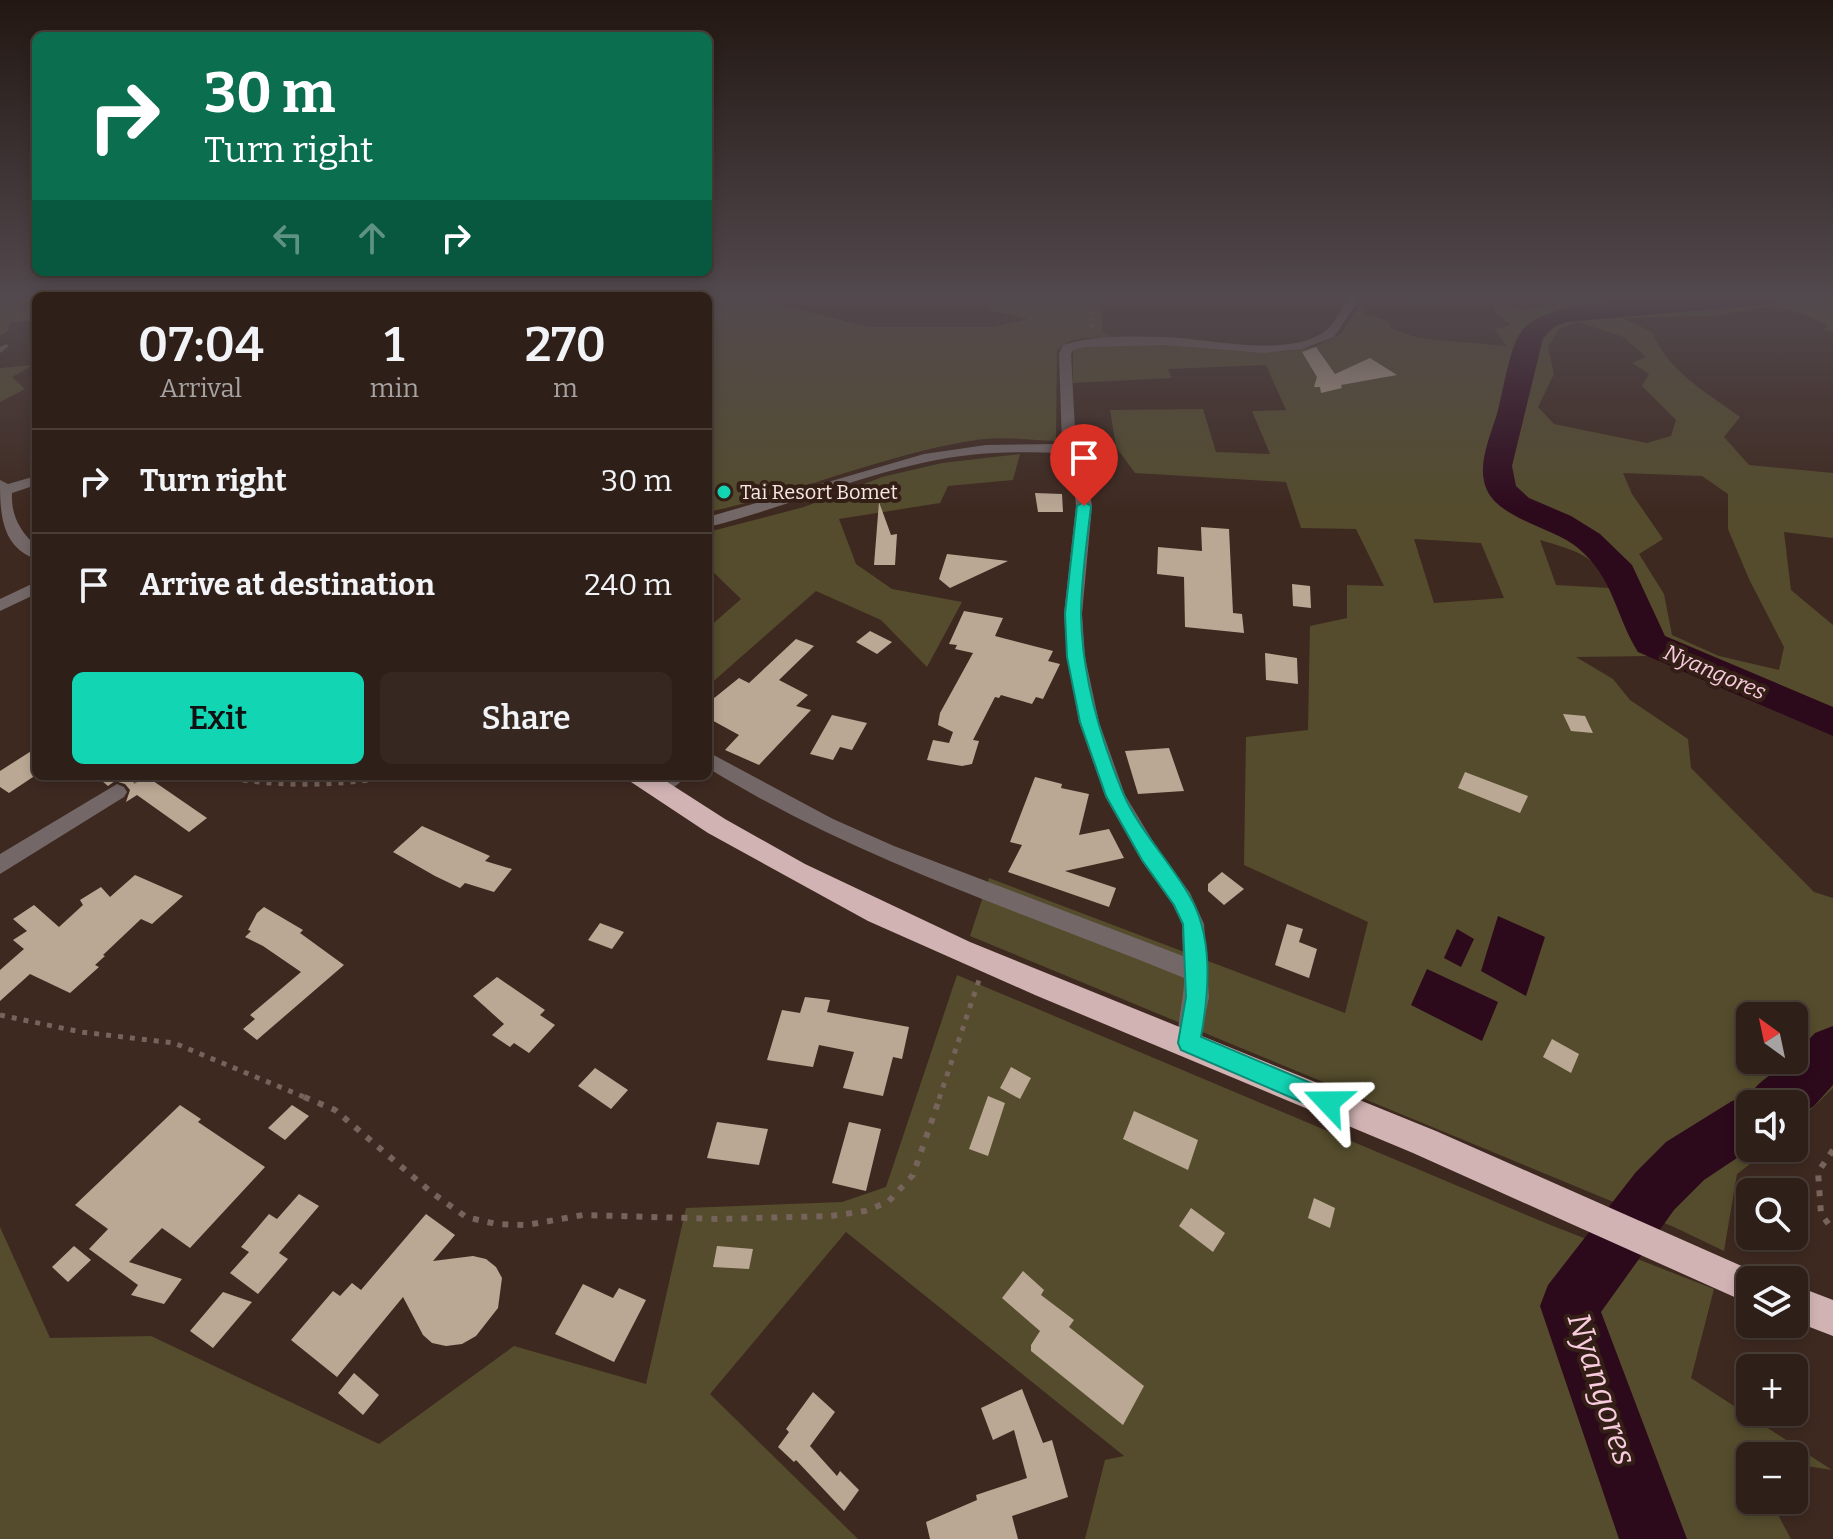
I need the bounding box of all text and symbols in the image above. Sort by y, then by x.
text: 30 m [204,60,335,127]
icon: right [72,64,176,168]
text: Turn right [204,128,373,172]
icon: left [266,216,310,260]
icon: ahead [350,216,394,260]
icon: right [434,216,478,260]
text: 07:04 [138,316,264,374]
text: 1 [384,316,404,374]
text: 270 [525,316,606,374]
text: Arrival [160,373,242,404]
text: min [370,373,419,404]
text: m [553,373,578,404]
pin [1050,424,1118,506]
icon: arrive [1062,436,1106,480]
icon: right [72,459,116,503]
text: Turn right [140,463,287,499]
text: 30 m [601,463,672,499]
place label: Tai Resort Bomet [740,480,898,504]
marker: Tai Resort Bomet [715,483,733,501]
icon: arrive [72,563,116,607]
text: Arrive at destination [140,567,435,603]
text: 240 m [584,567,672,603]
water label: Nyangores [1660,638,1770,706]
button: Exit [72,672,364,764]
button: Share [380,672,672,764]
north arrow [1736,1002,1808,1074]
map controls [1736,1002,1808,1514]
position arrow [1286,1060,1370,1144]
button: sound [1736,1090,1808,1162]
button: search [1736,1178,1808,1250]
button: layers [1736,1266,1808,1338]
water label: Nyangores [1560,1308,1644,1470]
button: + [1736,1354,1808,1426]
button: − [1736,1442,1808,1514]

